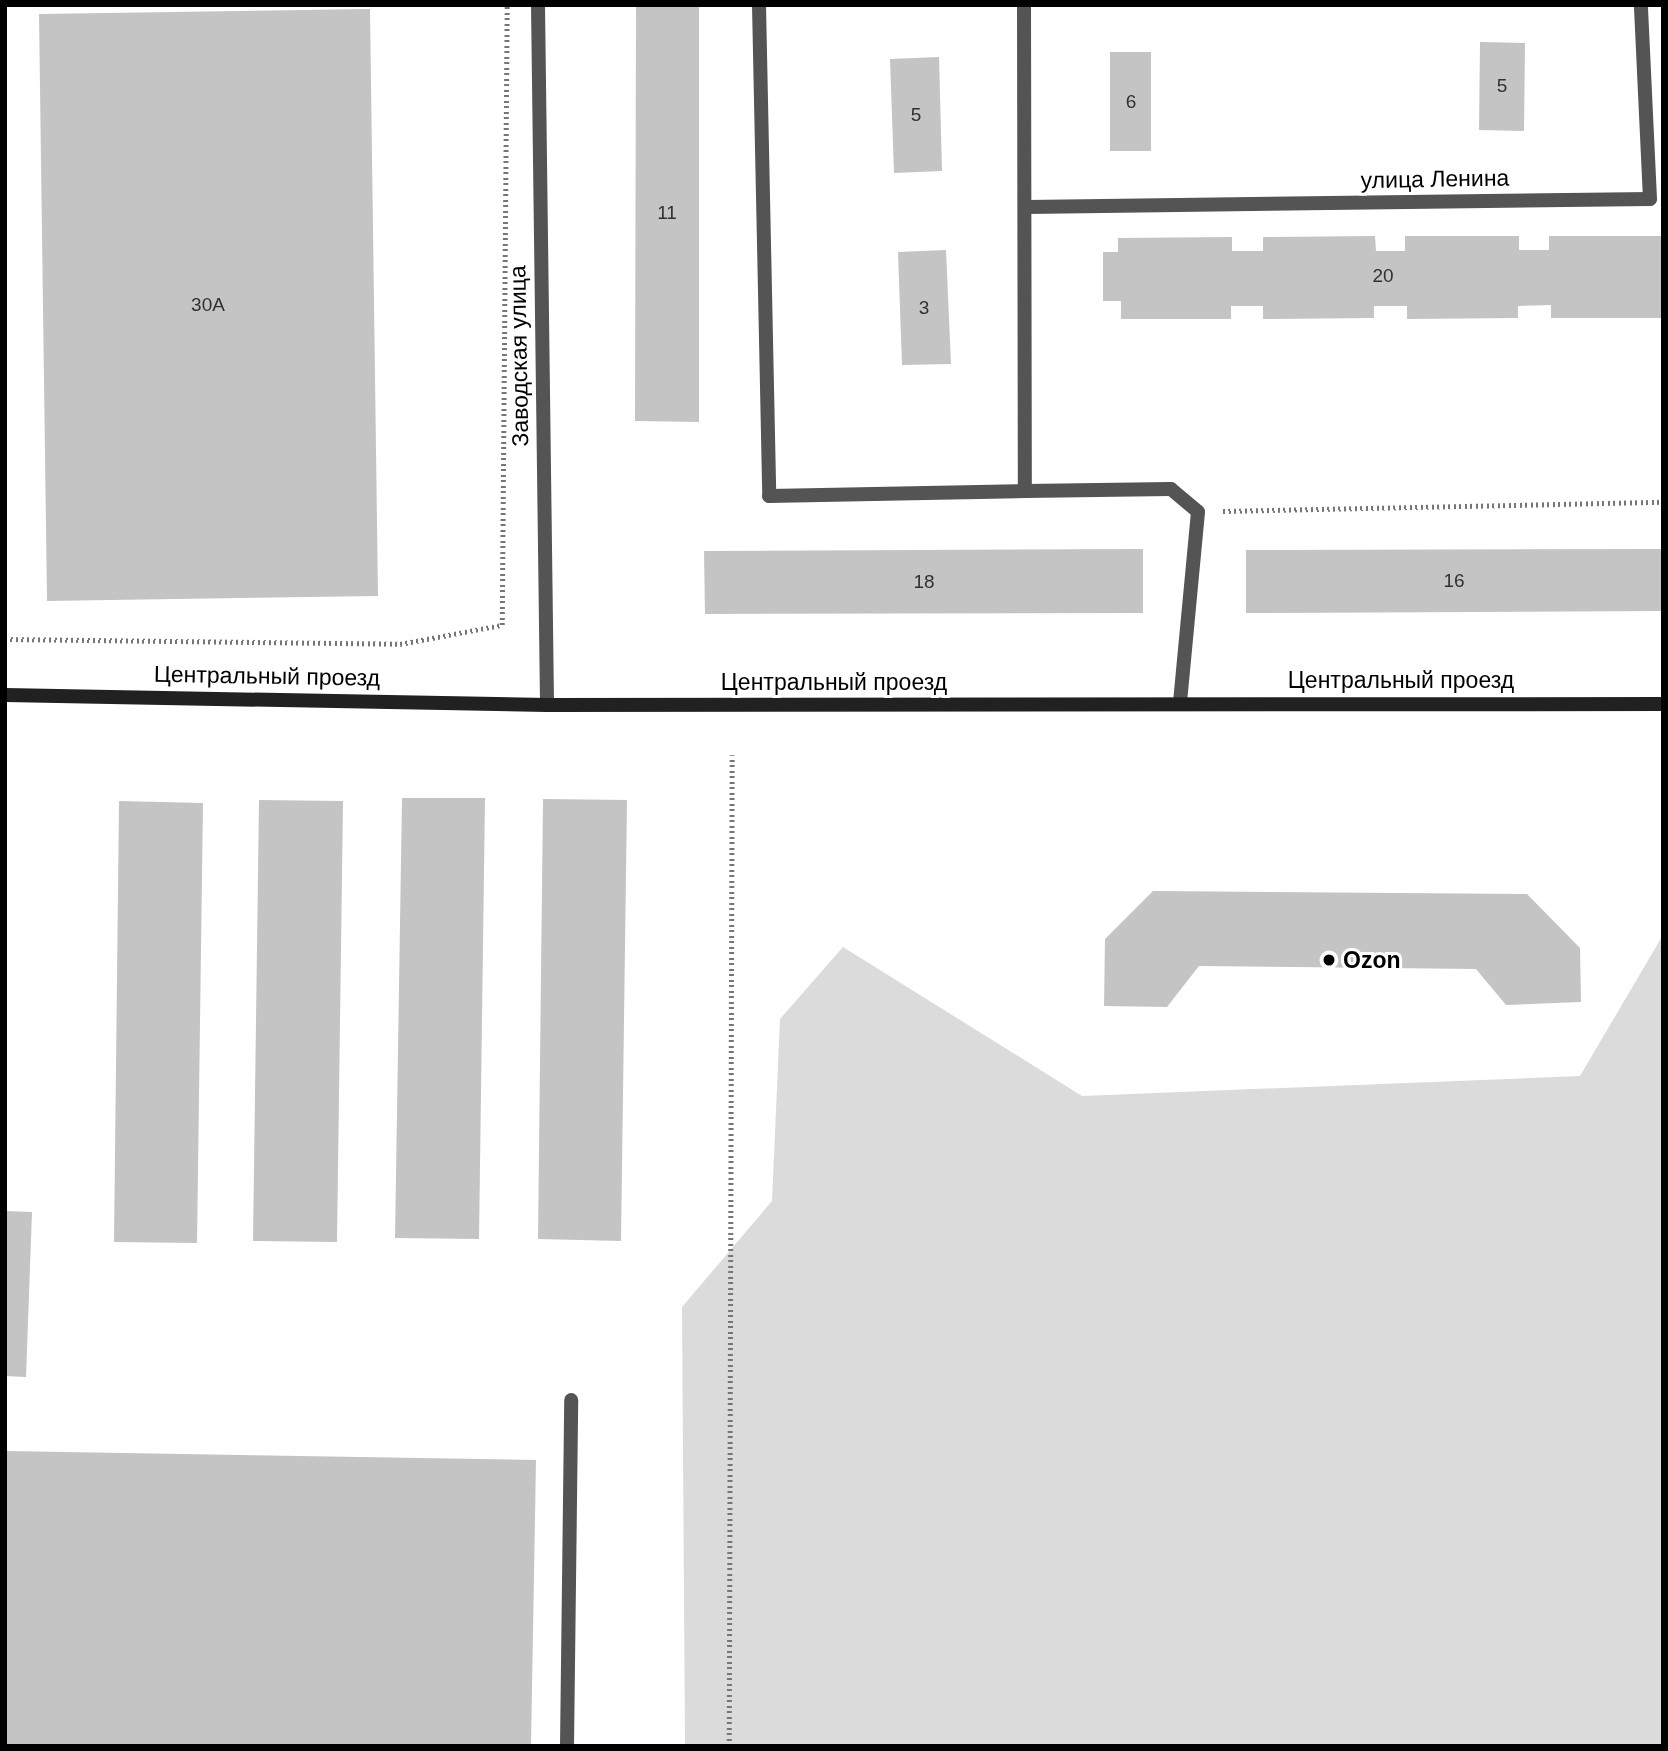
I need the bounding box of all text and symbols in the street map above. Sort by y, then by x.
house number: 5 [1497,75,1507,97]
house number: 6 [1126,91,1136,113]
house number: 5 [911,104,921,126]
street label: улица Ленина [1360,164,1510,194]
house number: 11 [657,202,677,224]
street label: Заводская улица [504,265,534,447]
house number: 20 [1372,265,1394,287]
house number: 30А [191,294,225,316]
house number: 3 [919,297,929,319]
house number: 16 [1443,570,1465,592]
house number: 18 [913,571,935,593]
street label: Центральный проезд [154,660,380,692]
street label: Центральный проезд [1288,666,1514,694]
street label: Центральный проезд [721,668,947,696]
place label: Ozon [1343,946,1400,974]
marker: Ozon [1321,952,1337,968]

